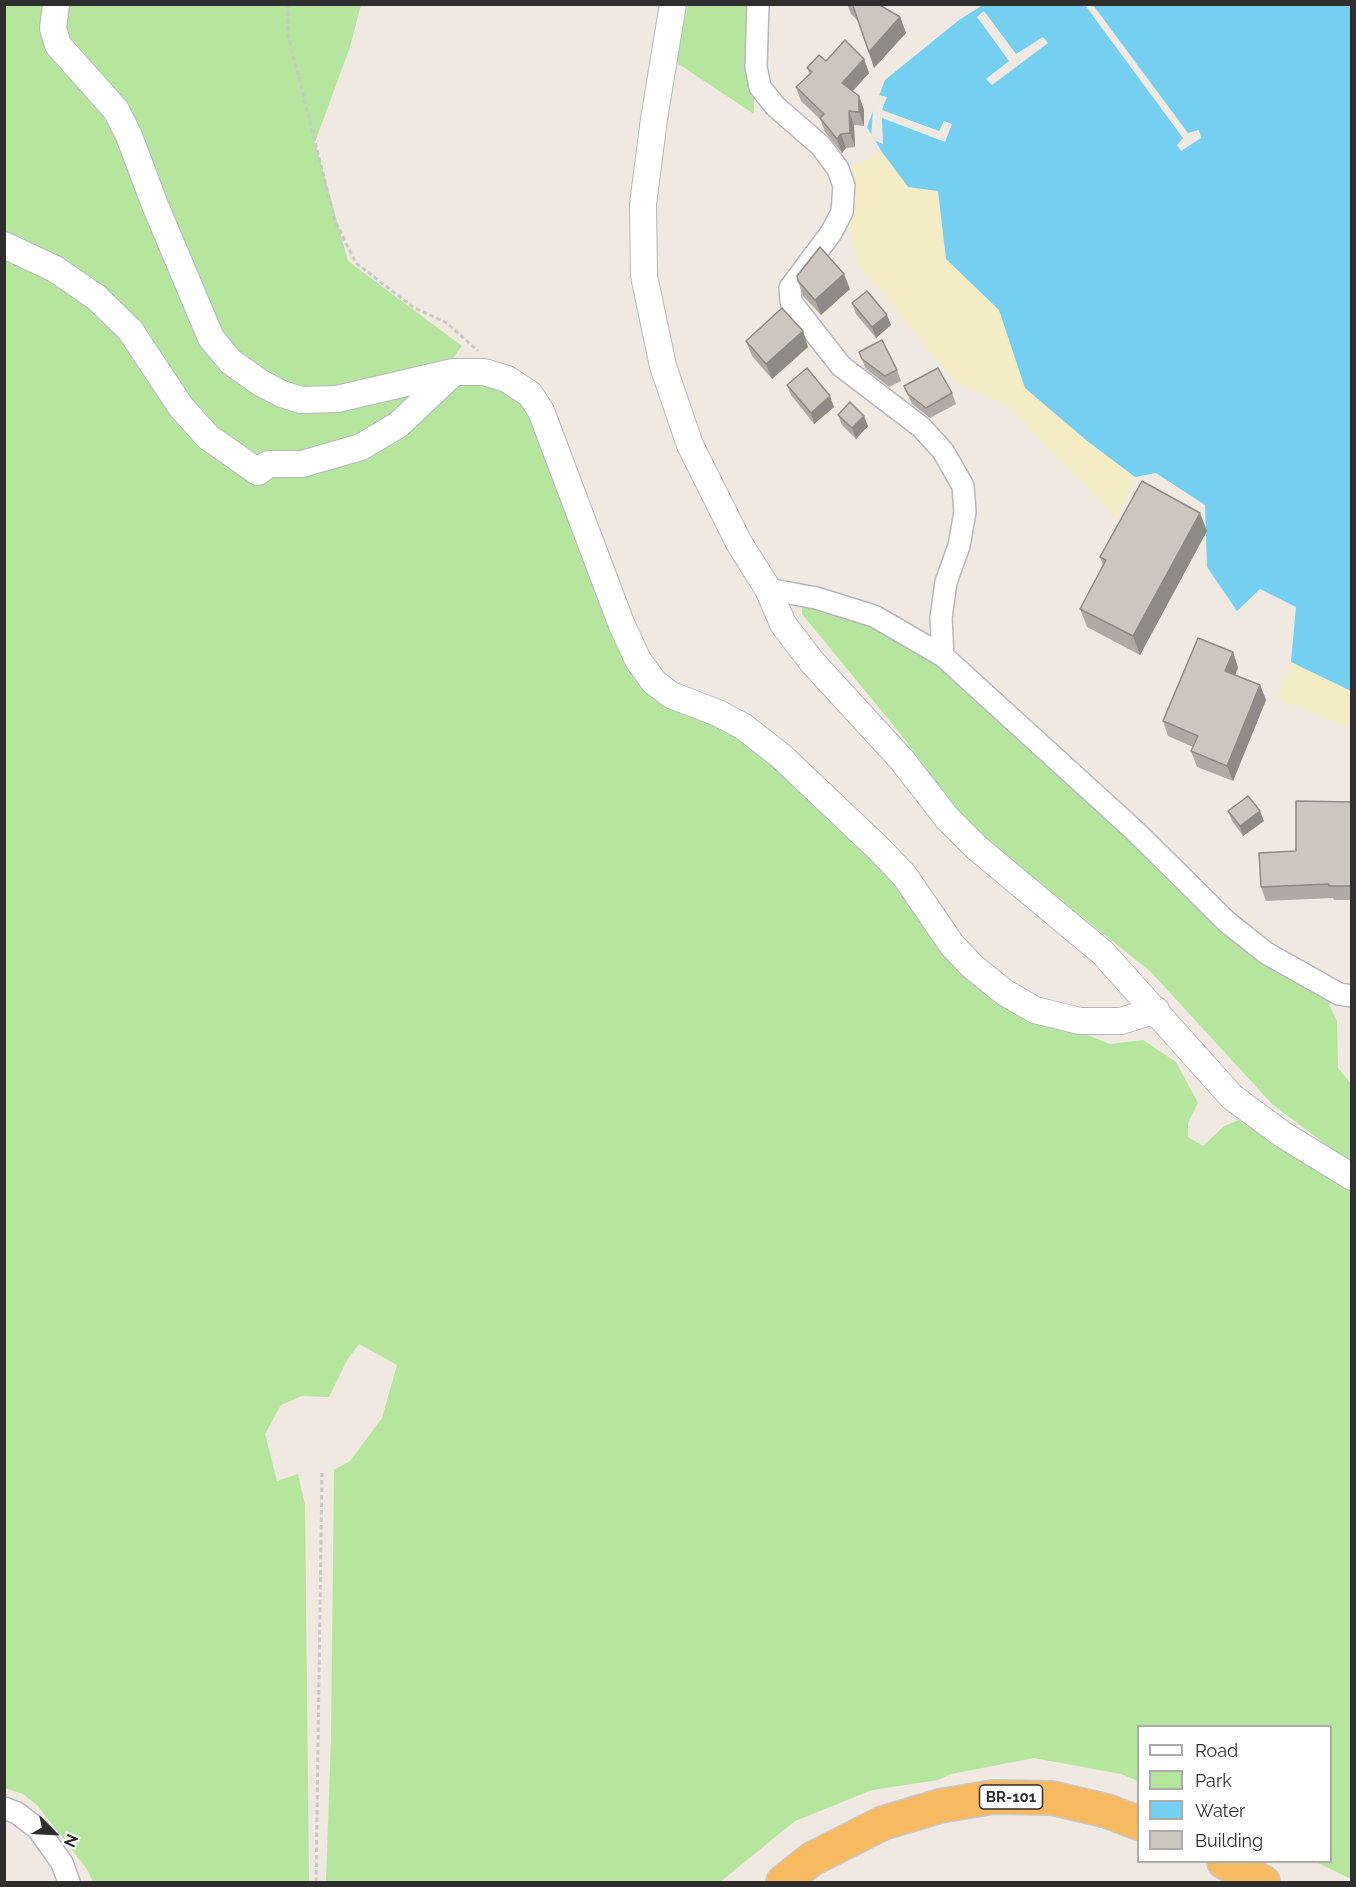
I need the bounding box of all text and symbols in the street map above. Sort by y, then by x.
legend [1137,1725,1332,1863]
text: Road [1195,1740,1238,1761]
text: Park [1195,1770,1232,1791]
road number: BR-101 [980,1785,1042,1809]
text: Water [1195,1800,1245,1821]
north arrow [24,1803,84,1863]
text: Building [1195,1830,1263,1851]
text: N [60,1831,82,1850]

